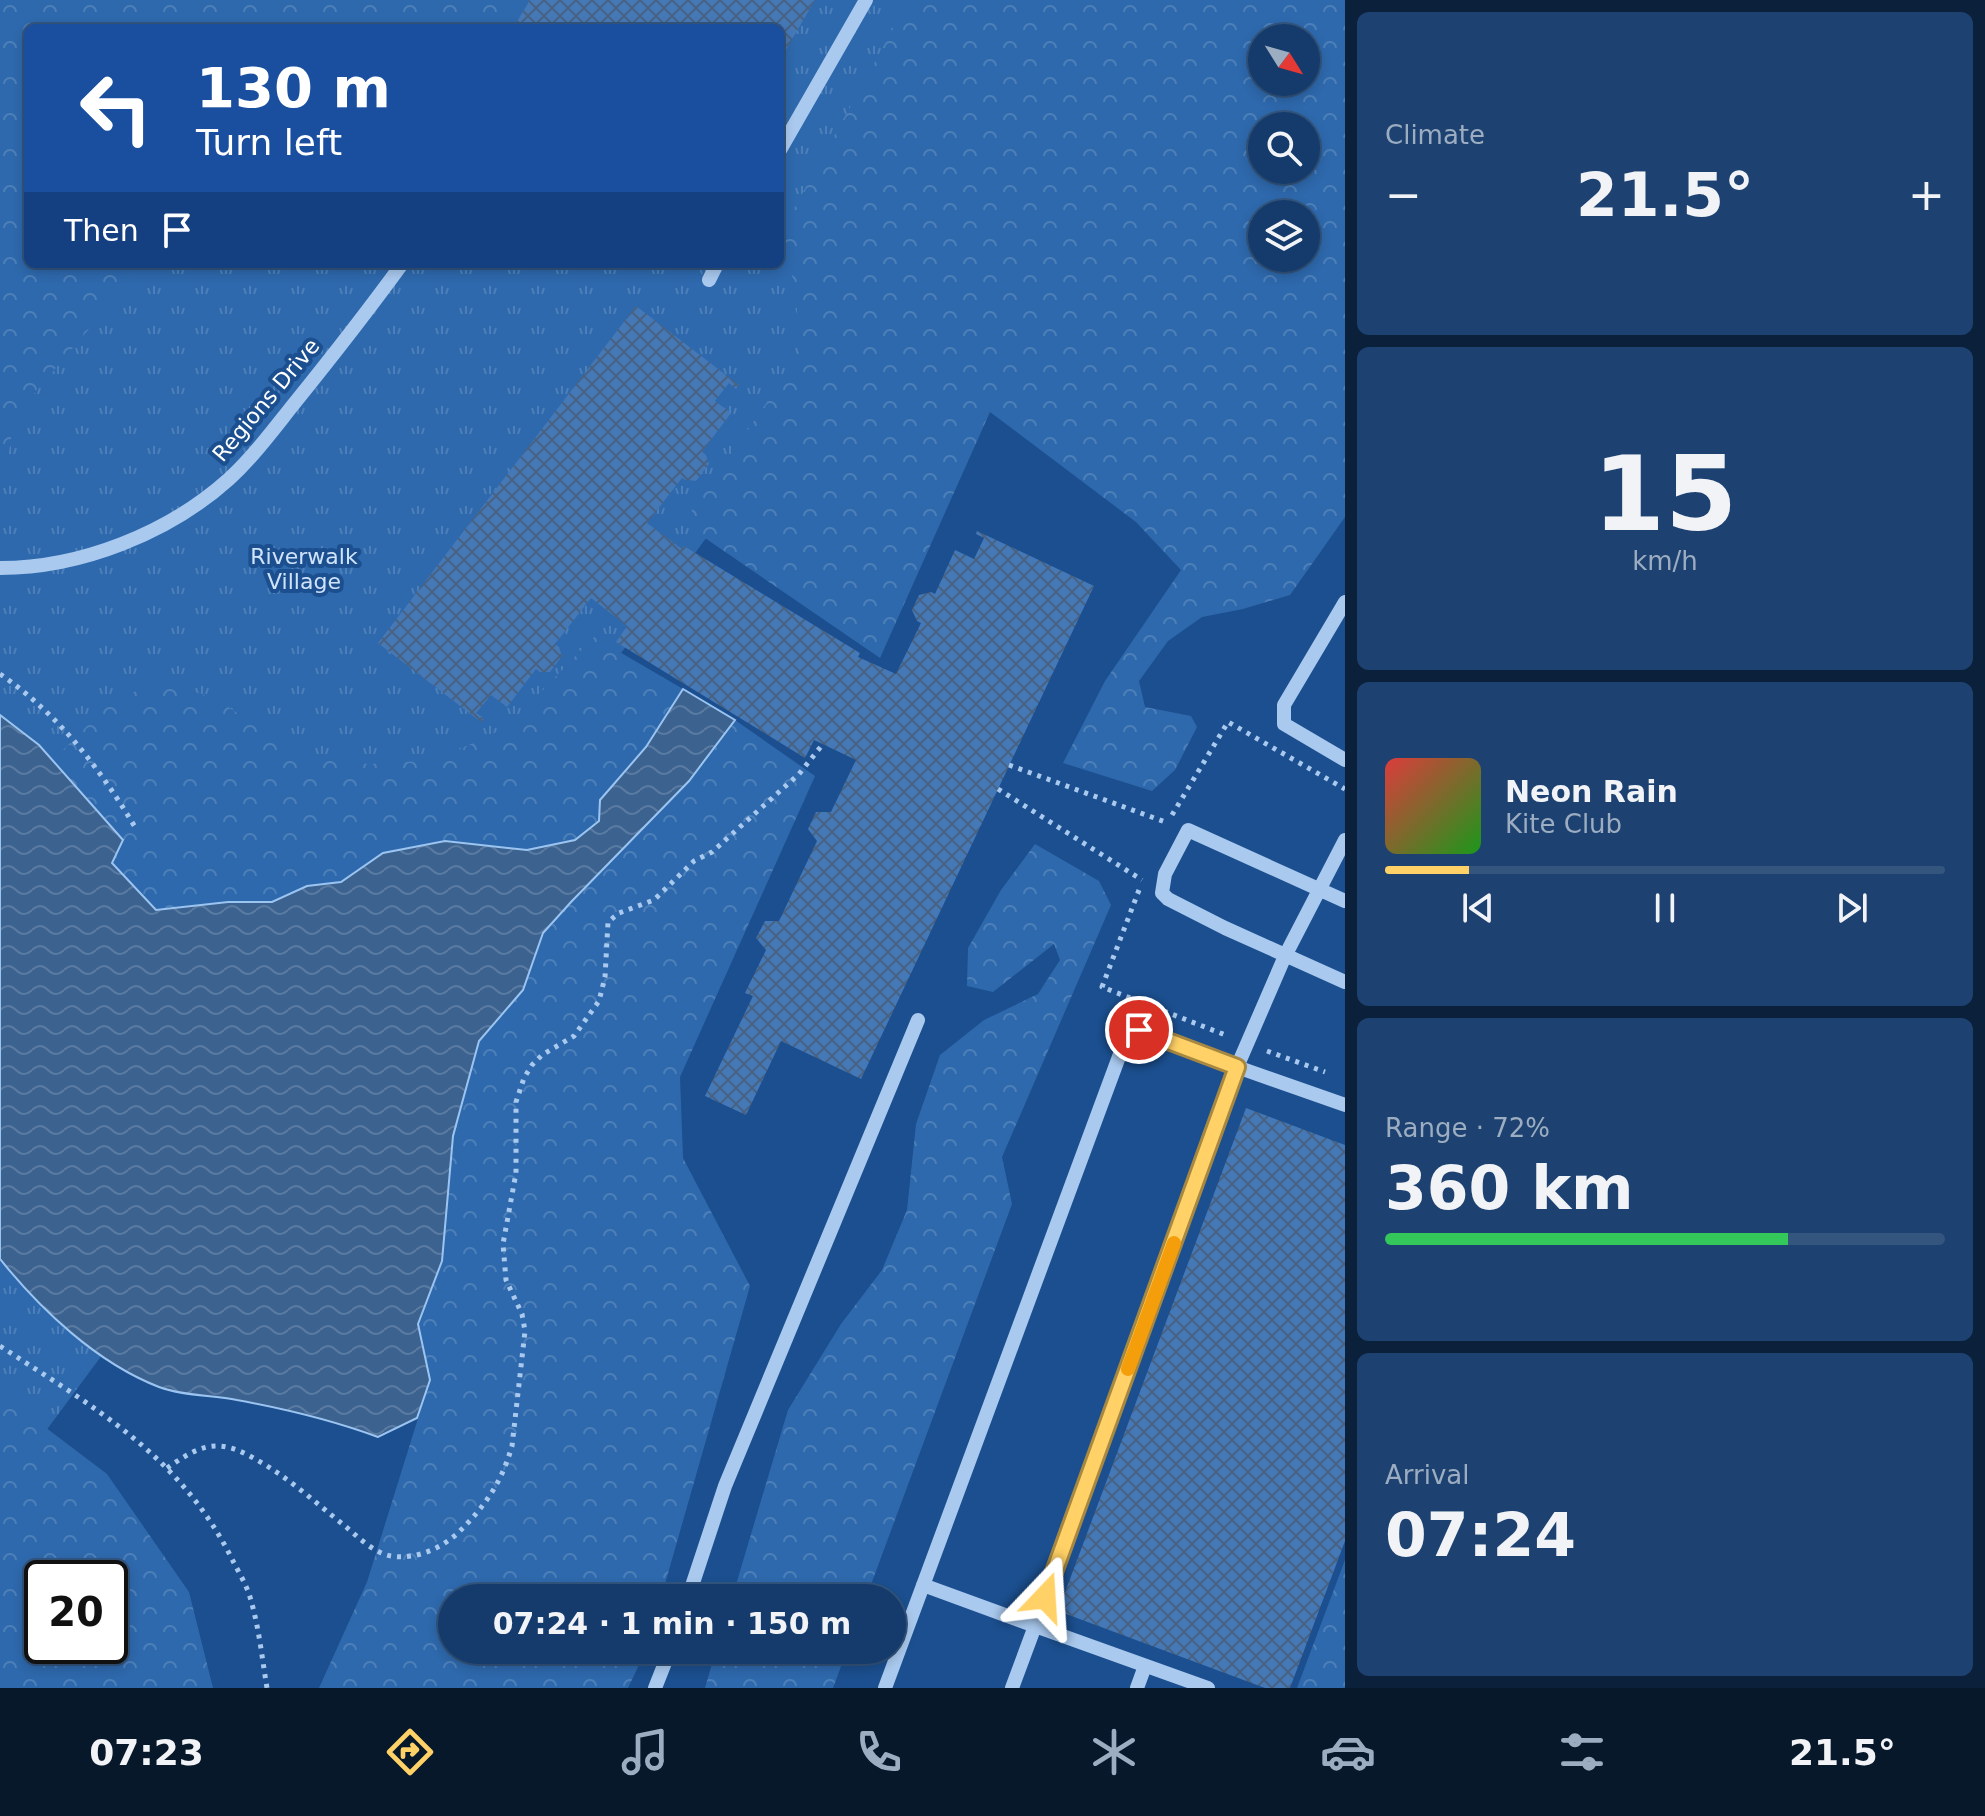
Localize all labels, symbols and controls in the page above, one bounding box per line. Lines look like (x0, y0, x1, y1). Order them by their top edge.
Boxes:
north arrow (1248, 24, 1320, 96)
map controls (1248, 24, 1320, 272)
text: 130 m (196, 55, 391, 120)
icon: left (64, 56, 168, 160)
button: search (1248, 112, 1320, 184)
text: Climate (1385, 120, 1485, 150)
text: Turn left (196, 122, 342, 163)
text: 21.5° (1576, 160, 1754, 230)
text: − (1385, 169, 1422, 220)
text: + (1908, 169, 1945, 220)
button: layers (1248, 200, 1320, 272)
icon: arrive (155, 208, 199, 252)
text: Then (64, 213, 139, 248)
street label: Regions Drive (207, 334, 325, 466)
text: 15 (1593, 433, 1737, 555)
park label: Riverwalk Village (250, 544, 358, 594)
text: km/h (1632, 546, 1698, 576)
text: Neon Rain (1505, 774, 1678, 809)
text: Kite Club (1505, 809, 1622, 839)
icon: previous (1456, 886, 1500, 930)
icon: pause (1643, 886, 1687, 930)
icon: next (1830, 886, 1874, 930)
pin (1105, 996, 1173, 1064)
icon: arrive (1117, 1008, 1161, 1052)
text: Range · 72% (1385, 1113, 1550, 1143)
text: 360 km (1385, 1153, 1634, 1223)
text: Arrival (1385, 1460, 1469, 1490)
text: 07:24 (1385, 1500, 1576, 1570)
position arrow (1003, 1555, 1087, 1639)
speed limit sign: 20 (24, 1560, 128, 1664)
text: 07:24 · 1 min · 150 m (493, 1606, 851, 1641)
icon: directions (382, 1724, 438, 1780)
icon: music (617, 1724, 673, 1780)
icon: phone (851, 1724, 907, 1780)
icon: climate (1086, 1724, 1142, 1780)
icon: car (1320, 1724, 1376, 1780)
icon: filters (1554, 1724, 1610, 1780)
text: 07:23 (89, 1732, 204, 1773)
text: 21.5° (1789, 1732, 1896, 1773)

